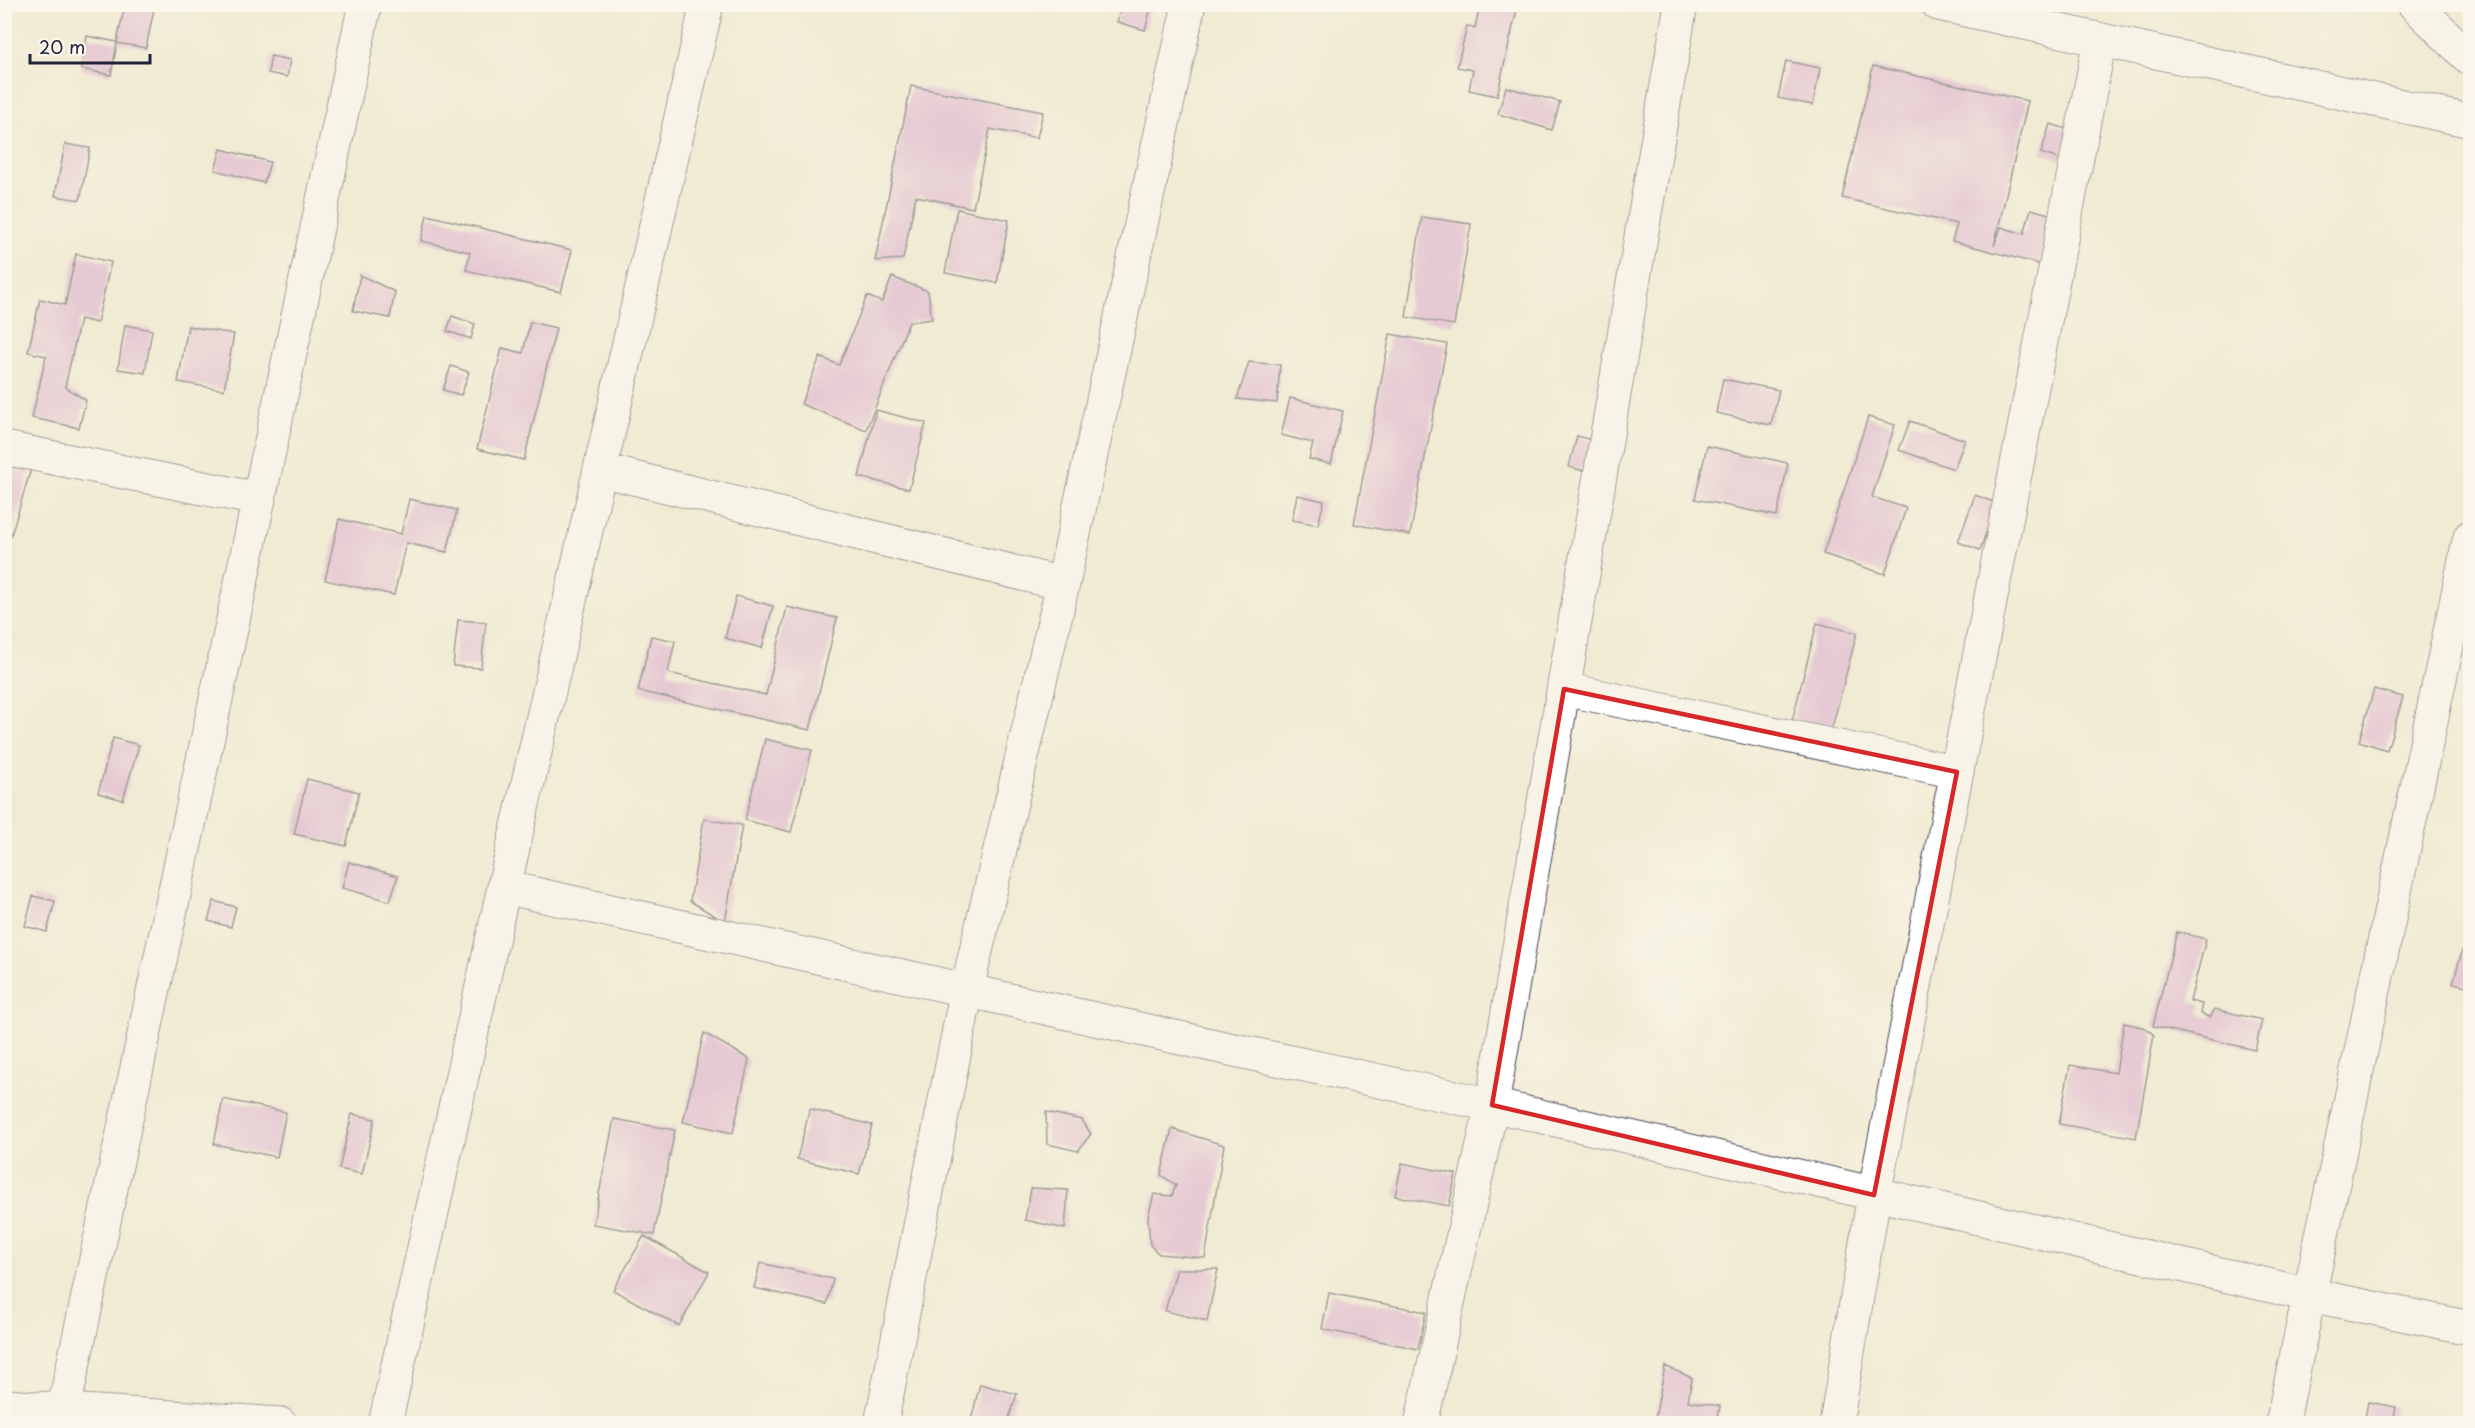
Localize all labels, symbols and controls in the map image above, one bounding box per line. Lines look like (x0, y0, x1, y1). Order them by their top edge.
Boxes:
scale bar (30, 27, 150, 65)
text: 20 m (39, 33, 85, 60)

